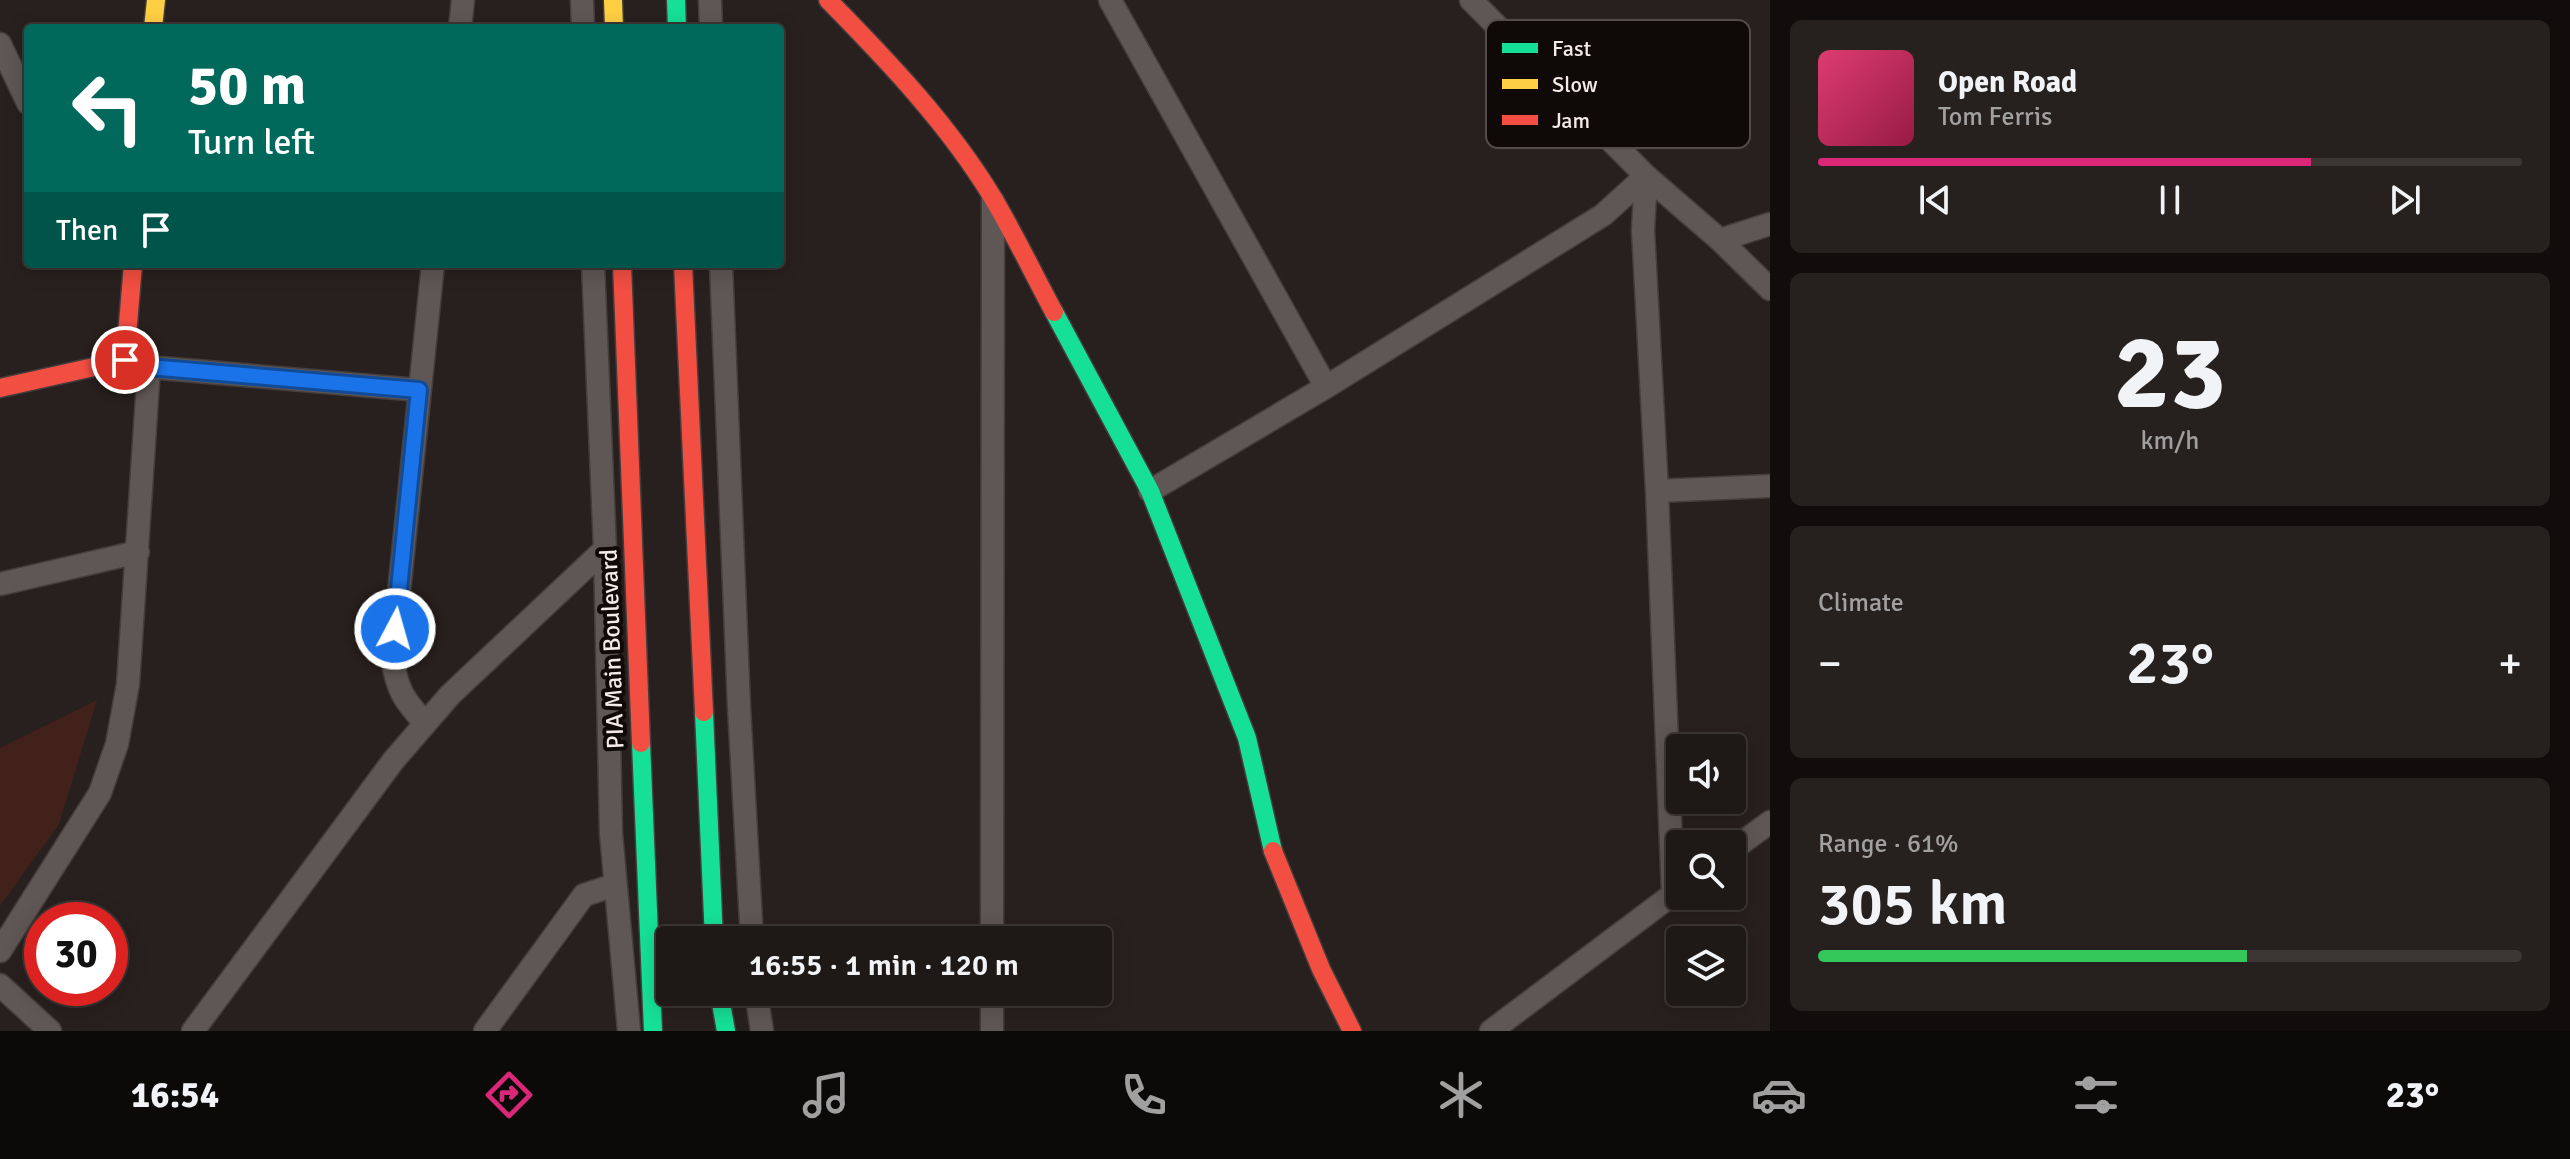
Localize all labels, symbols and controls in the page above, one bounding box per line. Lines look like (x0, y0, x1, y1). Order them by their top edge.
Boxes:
legend (1486, 20, 1750, 148)
text: Fast (1552, 35, 1592, 62)
text: 50 m (188, 51, 306, 120)
icon: left (56, 56, 160, 160)
text: Open Road (1938, 64, 2077, 101)
text: Slow (1552, 71, 1598, 98)
text: Tom Ferris (1938, 101, 2052, 133)
text: Jam (1552, 107, 1590, 134)
text: Turn left (188, 120, 315, 165)
icon: previous (1913, 178, 1957, 222)
icon: pause (2148, 178, 2192, 222)
icon: next (2383, 178, 2427, 222)
icon: arrive (134, 208, 178, 252)
text: Then (56, 212, 118, 249)
text: 23 (2114, 309, 2226, 437)
pin (91, 326, 159, 394)
icon: arrive (103, 338, 147, 382)
text: km/h (2141, 425, 2199, 457)
street label: PIA Main Boulevard (594, 548, 630, 750)
position arrow (353, 587, 437, 671)
text: Climate (1818, 587, 1904, 619)
text: 23° (2126, 627, 2214, 701)
text: − (1818, 637, 1842, 691)
text: + (2498, 637, 2522, 691)
map controls (1666, 734, 1746, 1006)
button: sound (1666, 734, 1746, 814)
text: Range · 61% (1818, 828, 1959, 860)
button: search (1666, 830, 1746, 910)
text: 305 km (1818, 868, 2007, 942)
speed limit sign: 30 (24, 902, 128, 1006)
button: layers (1666, 926, 1746, 1006)
text: 16:55 · 1 min · 120 m (749, 947, 1019, 984)
icon: directions (481, 1067, 537, 1123)
icon: music (798, 1067, 854, 1123)
icon: phone (1116, 1067, 1172, 1123)
icon: climate (1433, 1067, 1489, 1123)
icon: car (1751, 1067, 1807, 1123)
icon: filters (2068, 1067, 2124, 1123)
text: 16:54 (131, 1073, 219, 1118)
text: 23° (2386, 1073, 2439, 1118)

